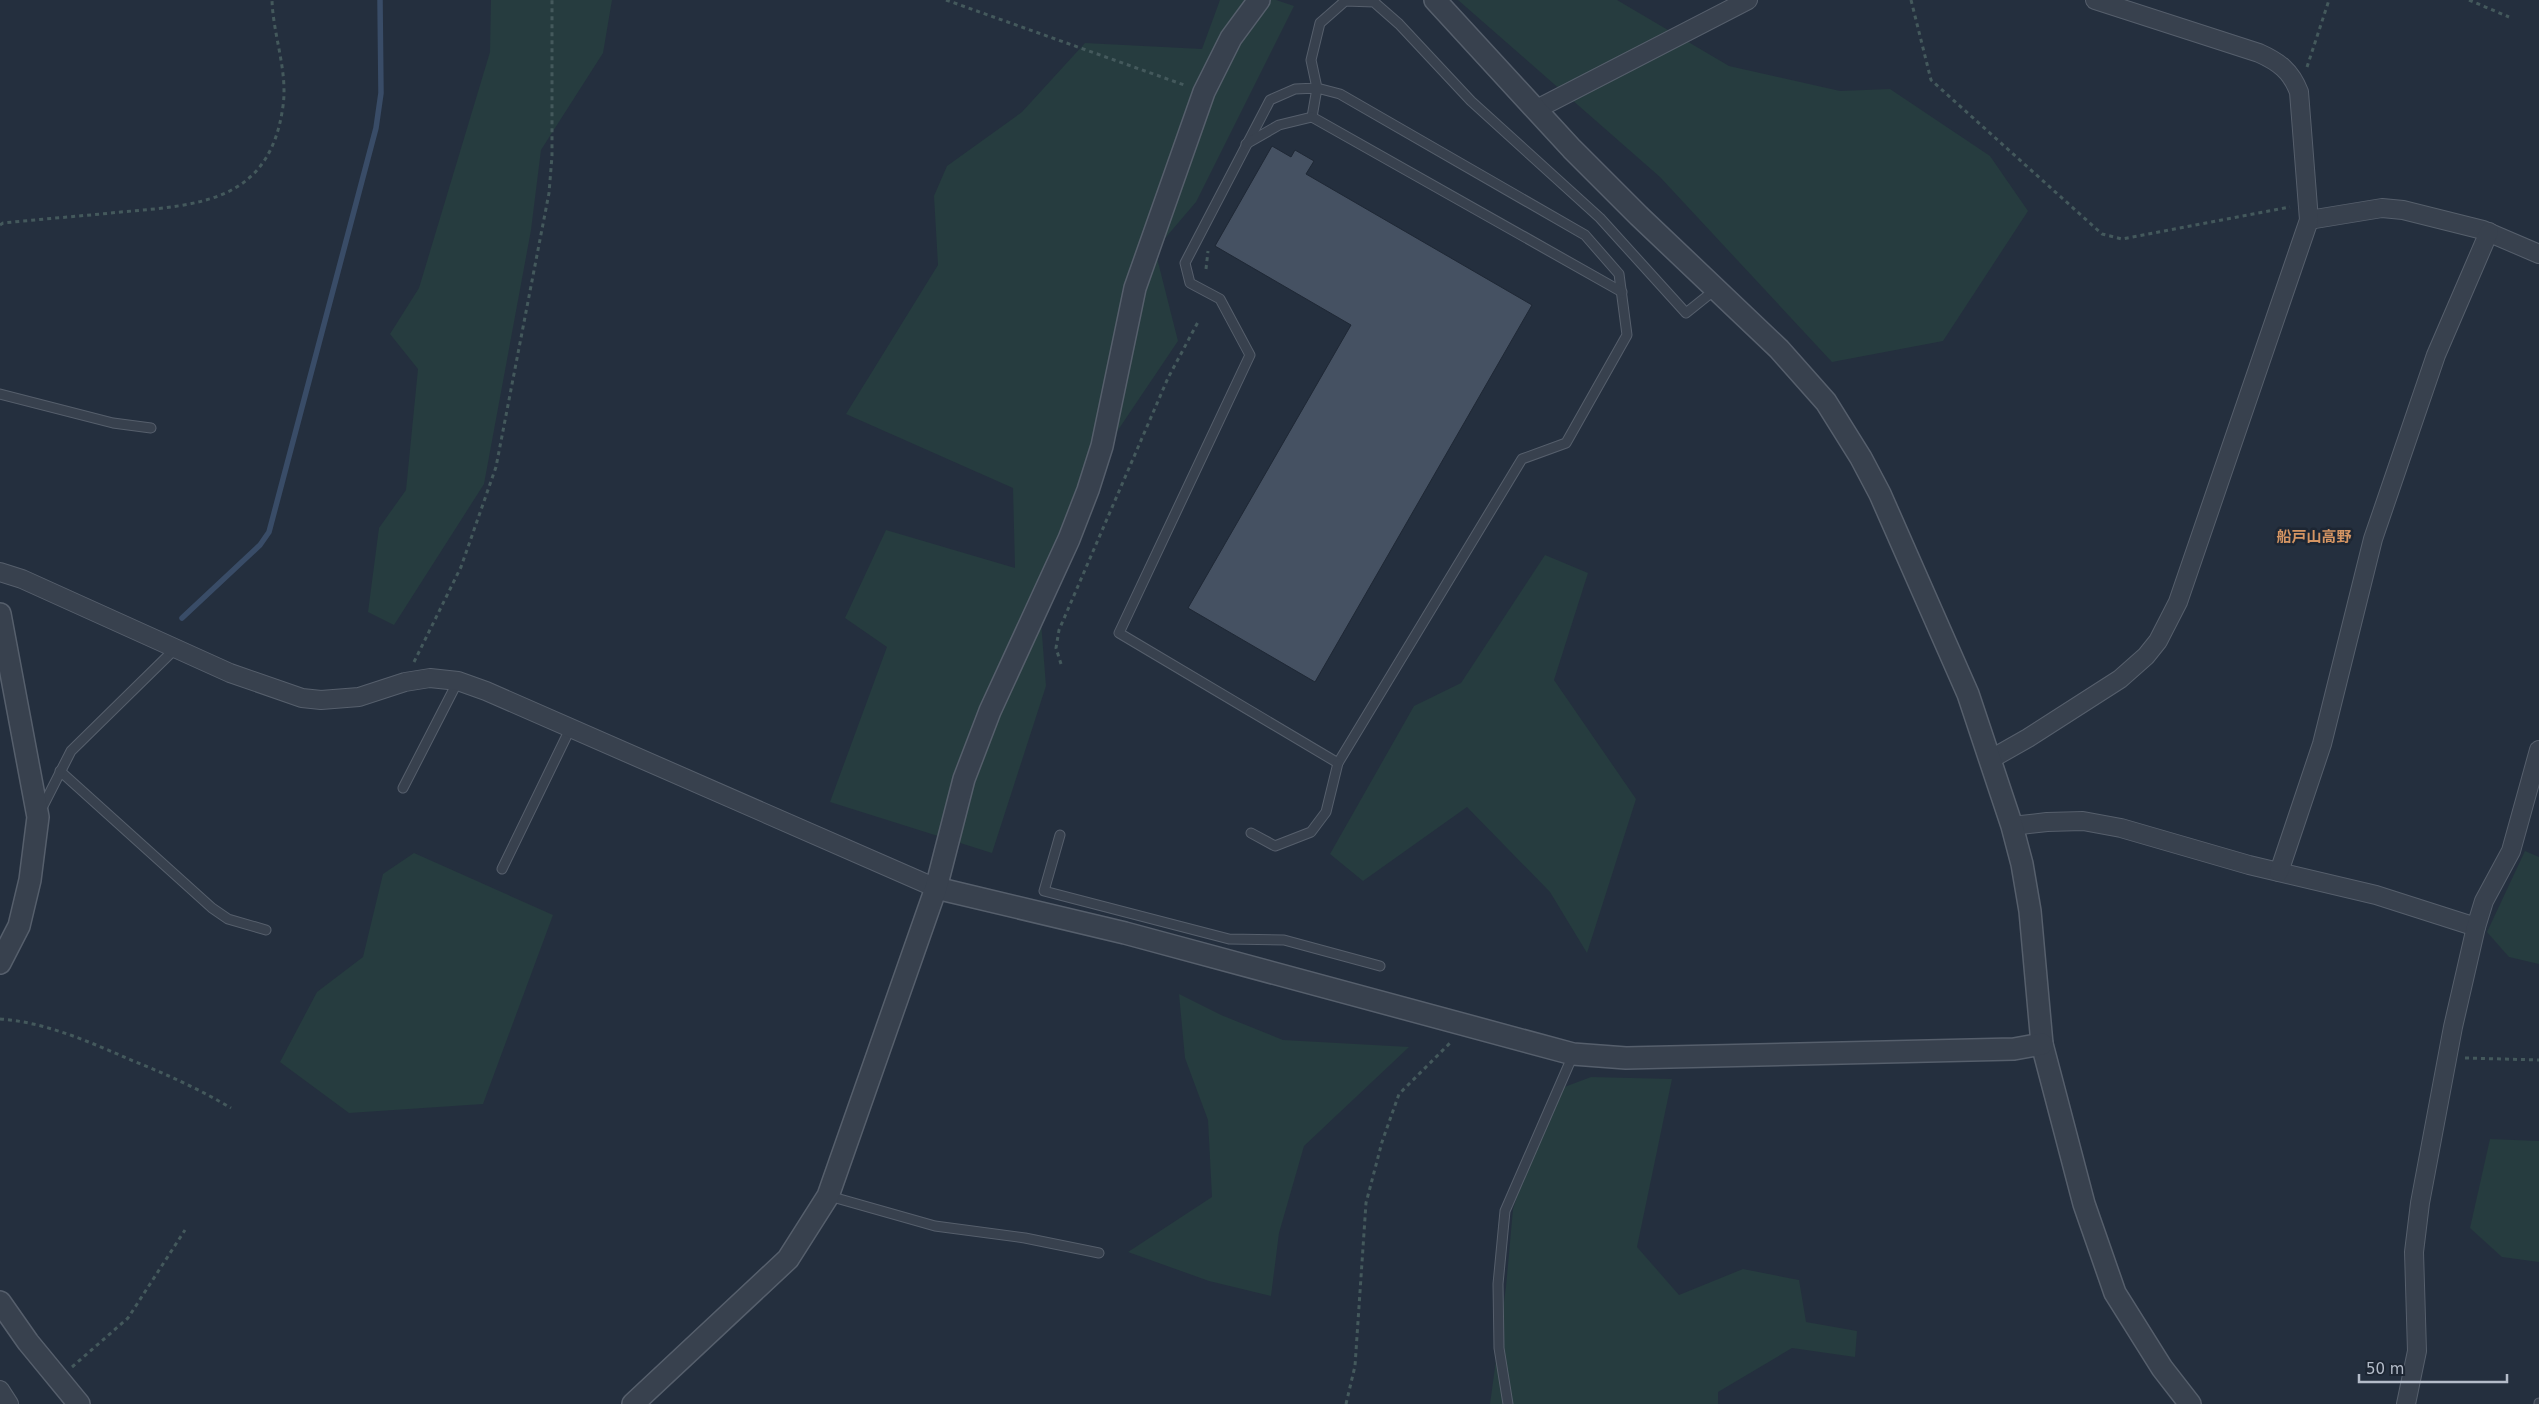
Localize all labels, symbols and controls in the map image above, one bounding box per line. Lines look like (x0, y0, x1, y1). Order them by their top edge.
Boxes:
district label: 船戸山高野 (2276, 528, 2352, 546)
scale bar (2359, 1352, 2506, 1384)
text: 50 m (2366, 1360, 2404, 1378)

